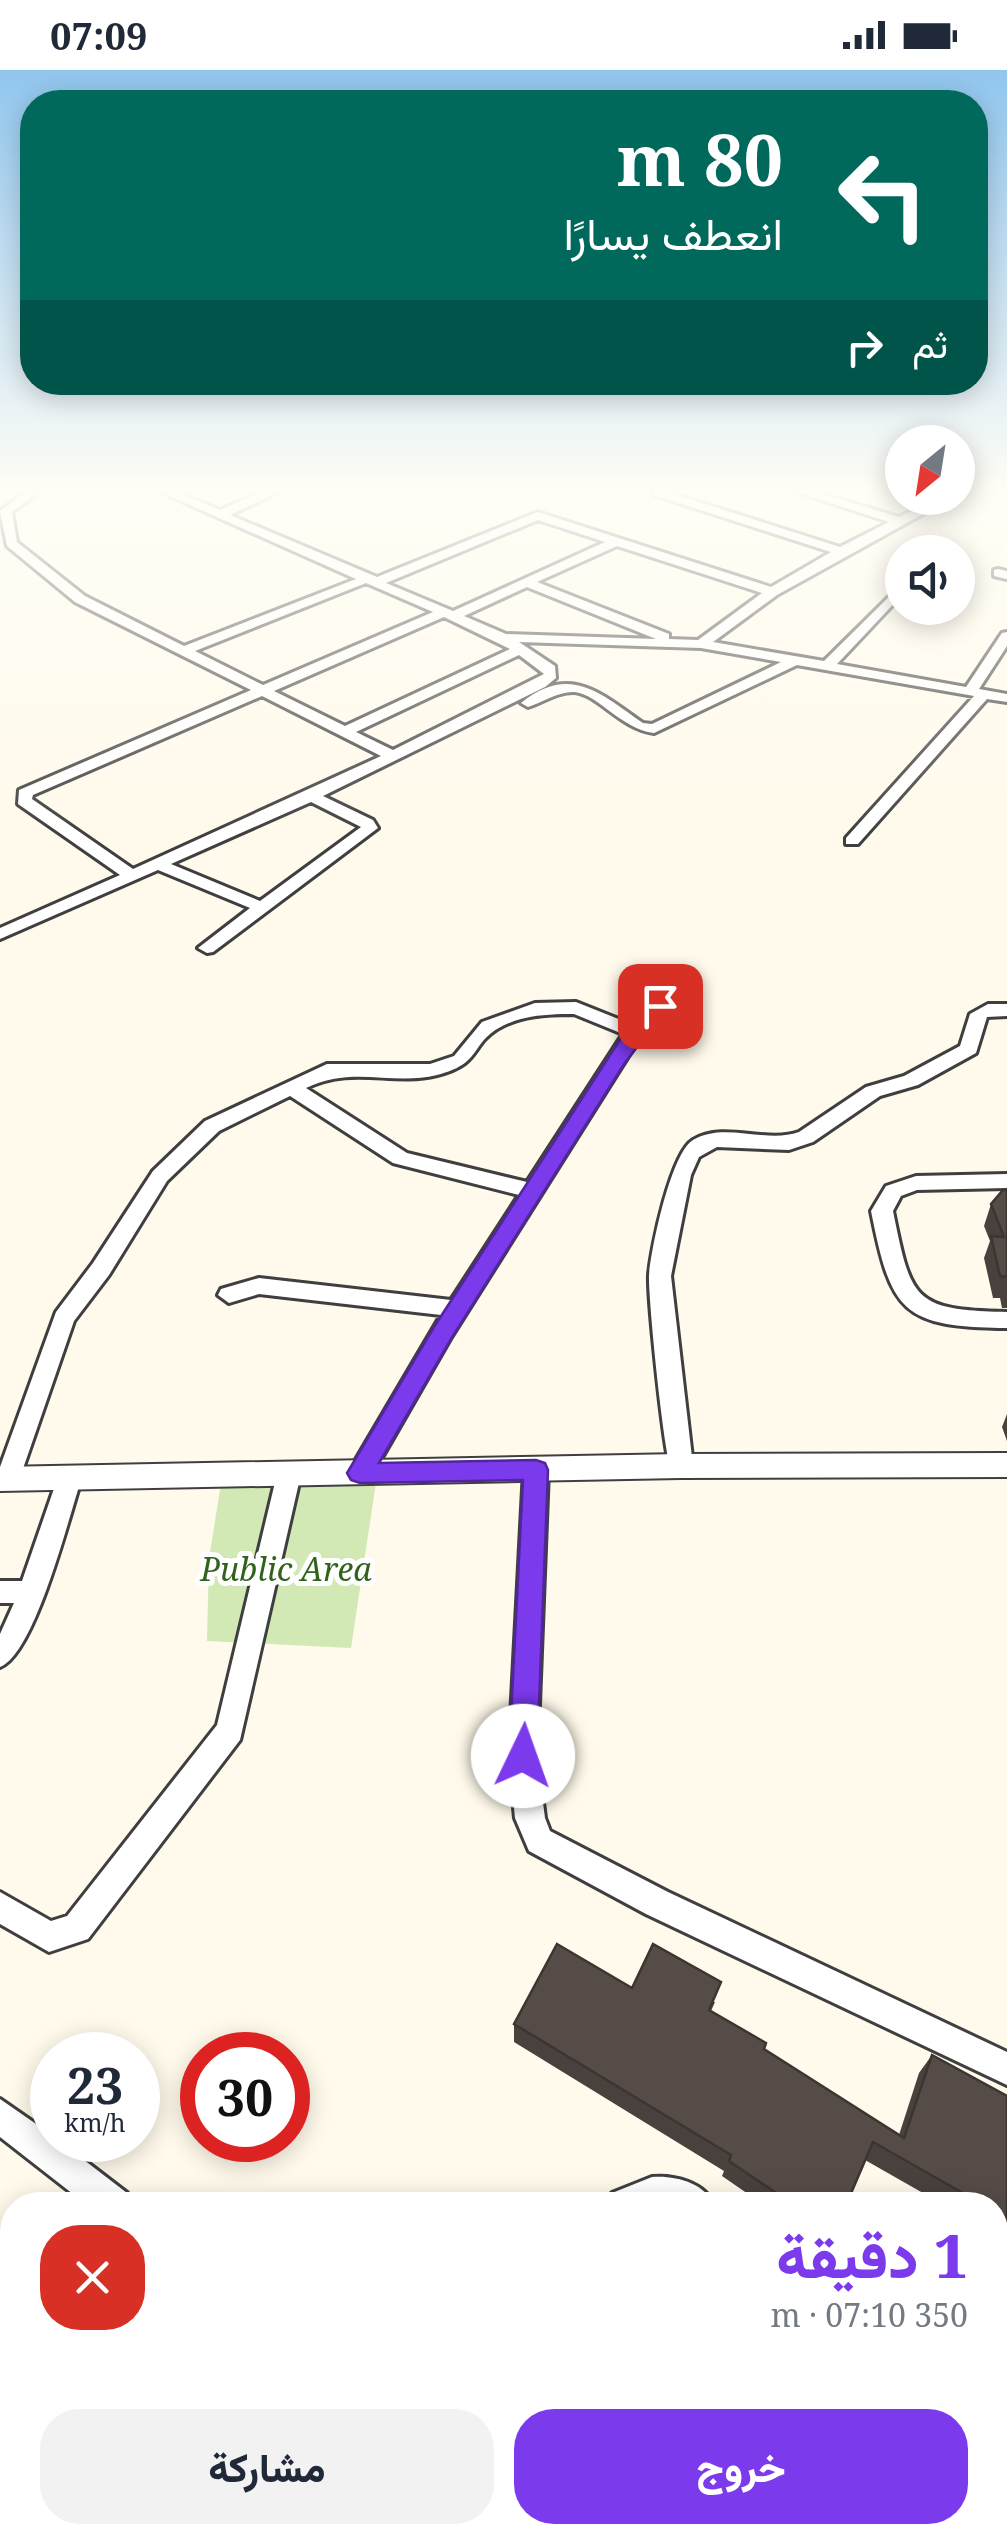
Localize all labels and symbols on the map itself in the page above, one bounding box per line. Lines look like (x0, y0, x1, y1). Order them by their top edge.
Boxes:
north arrow (885, 425, 975, 515)
pin (618, 964, 703, 1049)
park label: Public Area (199, 1547, 372, 1590)
position arrow (471, 1704, 575, 1808)
speed limit sign: 30 (180, 2032, 310, 2162)

